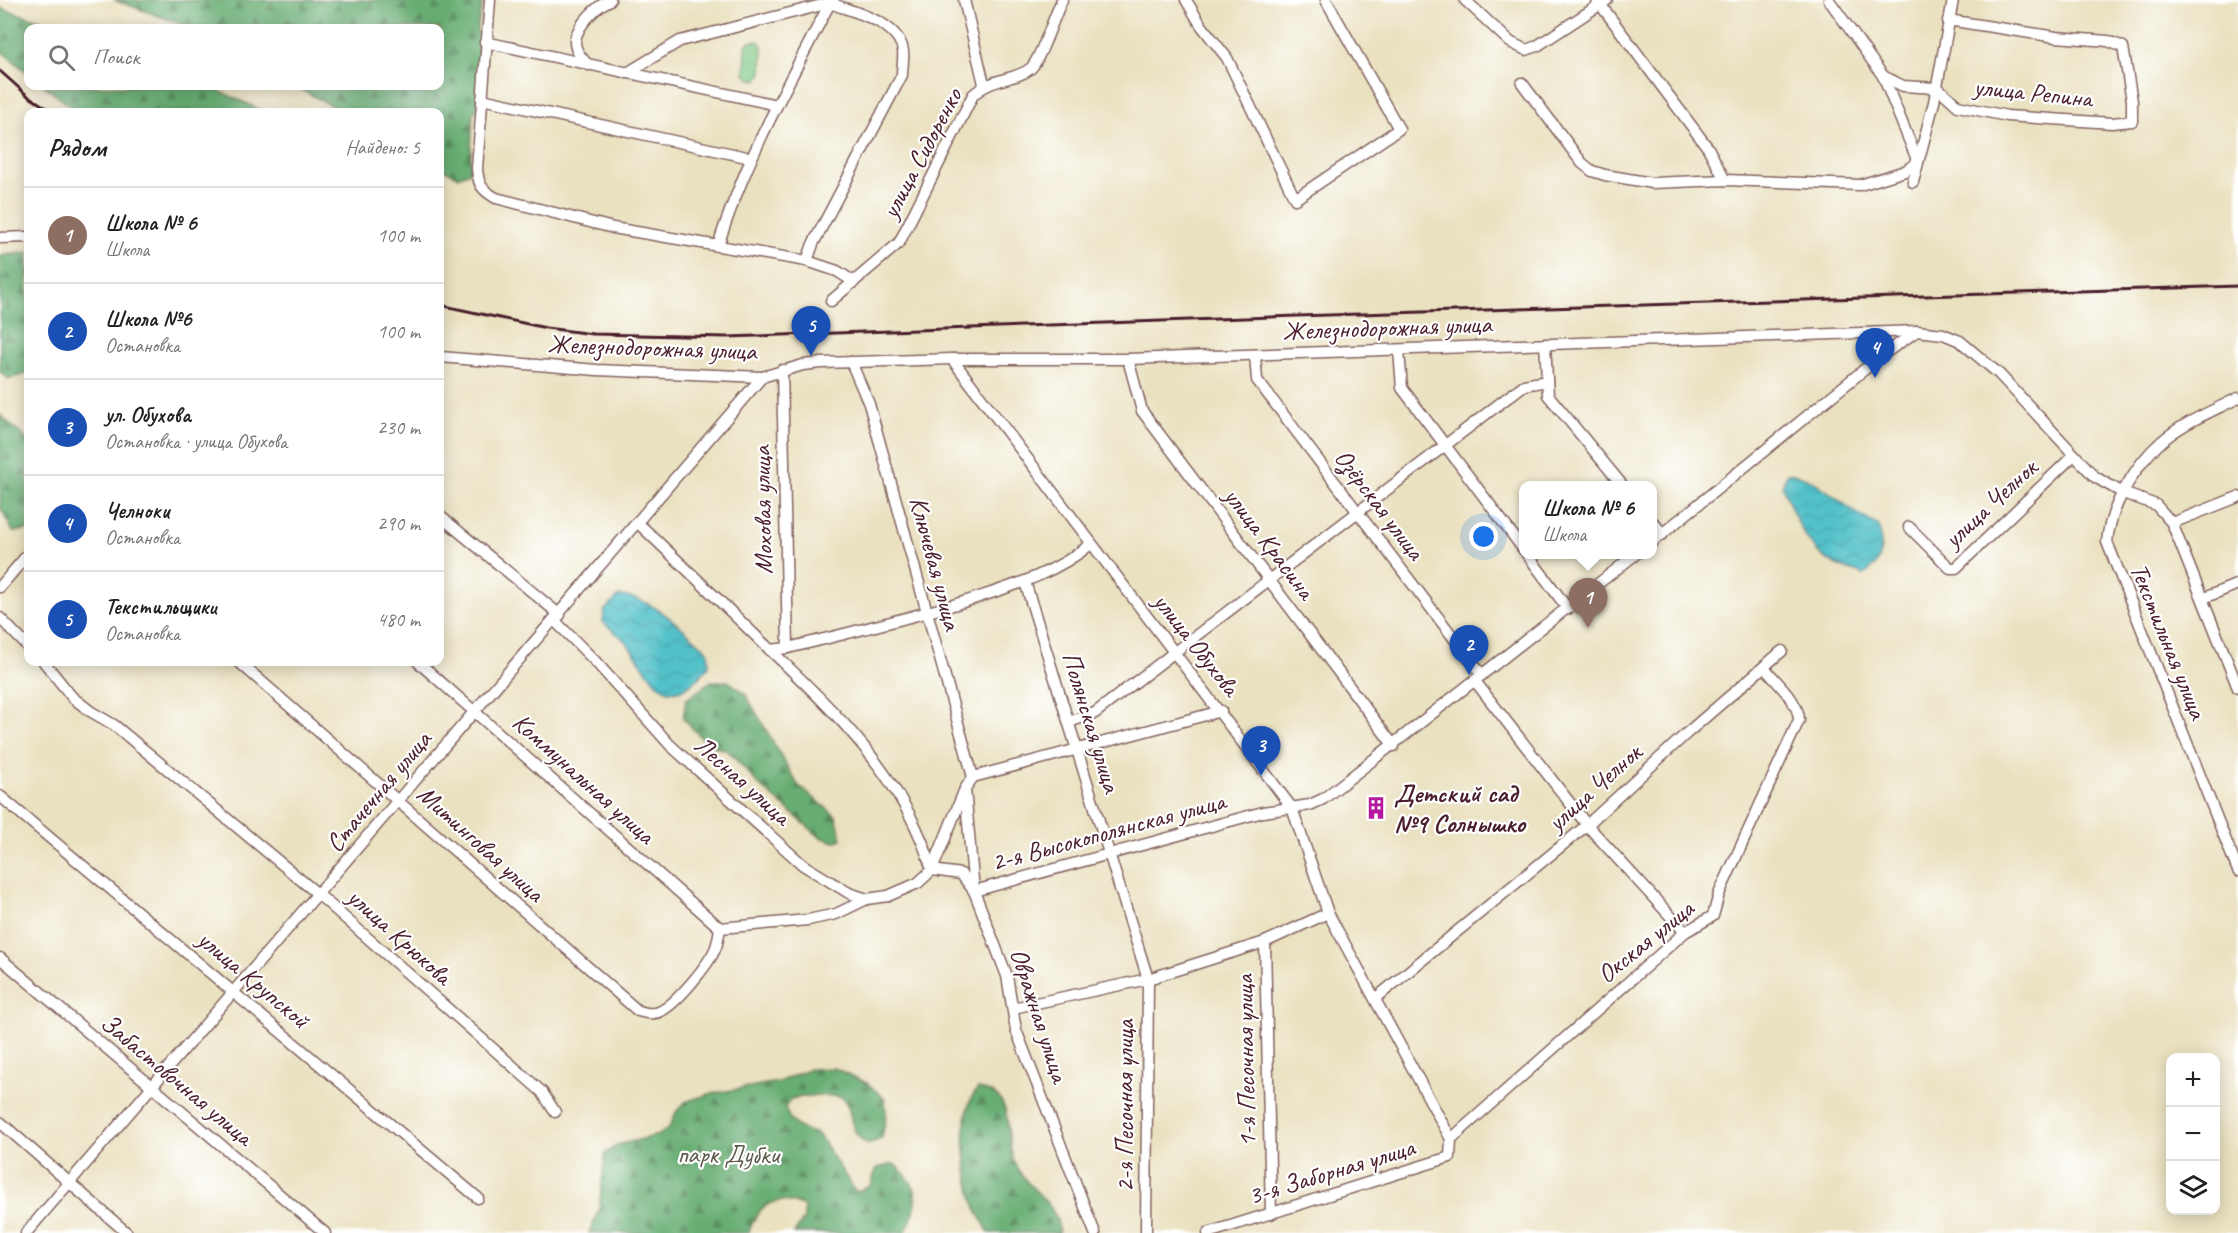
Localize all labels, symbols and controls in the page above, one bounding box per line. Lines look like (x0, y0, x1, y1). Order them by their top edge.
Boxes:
search box (24, 24, 444, 90)
icon: search (45, 41, 78, 74)
text: Поиск (93, 43, 139, 71)
street label: улица Репина (1970, 70, 2096, 115)
street label: улица Сидоренко (872, 81, 970, 226)
text: Рядом (48, 131, 106, 164)
text: Найдено: 5 (345, 135, 420, 160)
text: Школа № 6 (105, 209, 197, 237)
text: 1 (63, 223, 72, 248)
text: 100 m (377, 223, 420, 248)
text: Школа (105, 237, 149, 262)
text: Школа №6 (105, 305, 191, 333)
pin: 5 (792, 306, 830, 356)
street label: Железнодорожная улица (1282, 307, 1494, 348)
text: 2 (63, 319, 72, 344)
text: 100 m (377, 319, 420, 344)
street label: Железнодорожная улица (547, 327, 759, 368)
pin: 4 (1856, 328, 1894, 378)
text: Остановка (105, 333, 180, 358)
text: ул. Обухова (105, 401, 191, 429)
text: 3 (63, 415, 72, 440)
text: 230 m (377, 415, 420, 440)
text: Остановка · улица Обухова (105, 429, 287, 454)
street label: Озёрская улица (1326, 442, 1433, 568)
street label: Моховая улица (745, 444, 780, 575)
street label: улица Челнок (1935, 450, 2046, 556)
street label: улица Красина (1216, 479, 1324, 608)
popup (1519, 481, 1657, 559)
street label: Ключевая улица (902, 493, 970, 635)
text: Школа № 6 (1542, 494, 1634, 522)
text: Челноки (105, 497, 169, 525)
text: 4 (63, 511, 72, 536)
text: 290 m (377, 511, 420, 536)
your location (1469, 522, 1498, 551)
text: Школа (1542, 522, 1586, 547)
text: Остановка (105, 525, 180, 550)
street label: Текстильная улица (2122, 558, 2215, 725)
pin: 1 (1568, 578, 1608, 628)
street label: улица Обухова (1145, 584, 1249, 704)
text: Текстильщики (105, 593, 216, 621)
text: 5 (63, 607, 72, 632)
text: 480 m (377, 607, 420, 632)
text: Остановка (105, 621, 180, 646)
pin: 2 (1450, 626, 1488, 675)
street label: Полянская улица (1054, 648, 1129, 798)
street label: Коммунальная улица (506, 706, 663, 852)
street label: Стачечная улица (318, 723, 440, 859)
pin: 3 (1242, 726, 1280, 776)
street label: Лесная улица (687, 728, 800, 834)
street label: улица Челнок (1539, 735, 1650, 840)
place label: Детский сад №9 Солнышко (1394, 777, 1526, 840)
street label: Митинговая улица (410, 778, 552, 910)
street label: 2-я Высокополянская улица (988, 784, 1231, 879)
building icon: Детский сад №9 Солнышко (1363, 795, 1389, 821)
street label: улица Крюкова (339, 879, 461, 994)
street label: Окская улица (1590, 891, 1702, 990)
street label: улица Крупской (189, 922, 318, 1037)
street label: Овражная улица (1002, 944, 1077, 1089)
street label: 1-я Песочная улица (1227, 973, 1264, 1148)
street label: Забастовочная улица (94, 1006, 261, 1154)
street label: 2-я Песочная улица (1108, 1018, 1141, 1192)
map controls (2166, 1053, 2220, 1215)
button: + (2166, 1053, 2220, 1107)
button: − (2166, 1107, 2220, 1161)
street label: 3-я Заборная улица (1244, 1130, 1420, 1212)
park label: парк Дубки (677, 1138, 782, 1171)
button: layers (2166, 1161, 2220, 1215)

